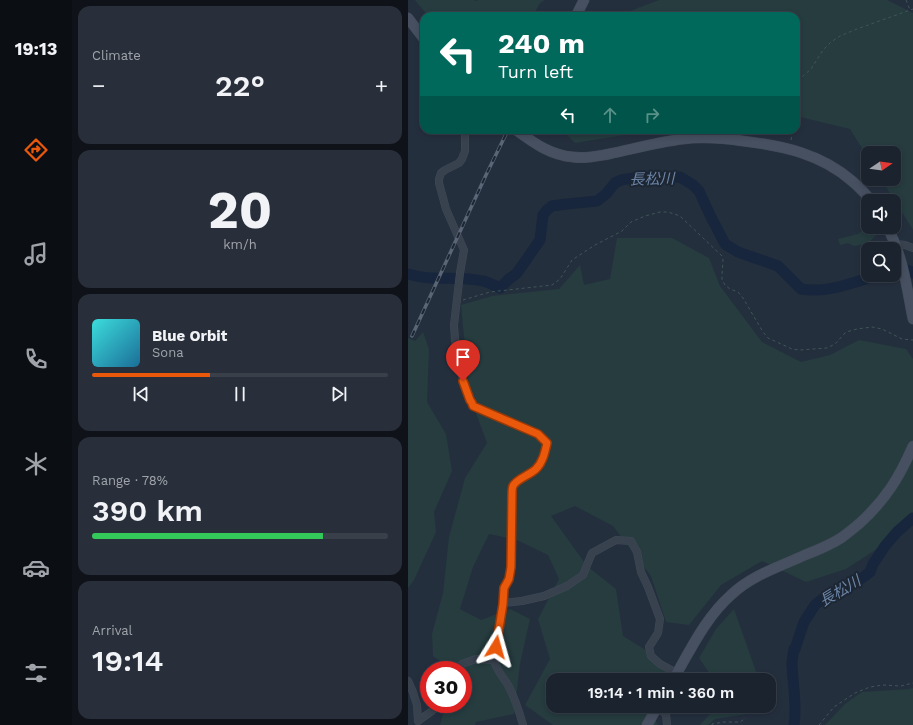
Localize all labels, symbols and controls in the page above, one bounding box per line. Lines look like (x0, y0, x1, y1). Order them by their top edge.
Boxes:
text: 240 m (498, 27, 585, 60)
icon: left (432, 28, 484, 80)
text: 19:13 (15, 38, 57, 59)
text: Climate (92, 48, 141, 63)
text: Turn left (498, 61, 573, 82)
text: 22° (215, 68, 265, 103)
text: − (92, 73, 105, 98)
text: + (375, 73, 388, 98)
icon: left (557, 104, 579, 126)
icon: ahead (599, 104, 621, 126)
icon: right (641, 104, 663, 126)
icon: directions (22, 136, 50, 164)
north arrow (861, 146, 901, 186)
map controls (861, 146, 901, 282)
water label: 長松川 (629, 170, 677, 188)
text: 20 (208, 180, 272, 241)
button: sound (861, 194, 901, 234)
text: km/h (223, 237, 257, 252)
icon: music (22, 240, 50, 268)
button: search (861, 242, 901, 282)
text: Blue Orbit (152, 327, 227, 345)
pin (446, 340, 480, 381)
icon: phone (22, 345, 50, 373)
text: Sona (152, 345, 184, 360)
icon: arrive (452, 346, 474, 368)
icon: previous (130, 383, 152, 405)
icon: pause (229, 383, 251, 405)
icon: next (328, 383, 350, 405)
icon: climate (22, 450, 50, 478)
text: Range · 78% (92, 473, 168, 488)
text: 390 km (92, 493, 203, 528)
icon: car (22, 554, 50, 582)
water label: 長松川 (816, 571, 866, 610)
text: Arrival (92, 623, 133, 638)
position arrow (475, 626, 517, 668)
text: 19:14 (92, 643, 163, 678)
icon: filters (22, 659, 50, 687)
speed limit sign: 30 (420, 661, 472, 713)
text: 19:14 · 1 min · 360 m (588, 684, 734, 702)

